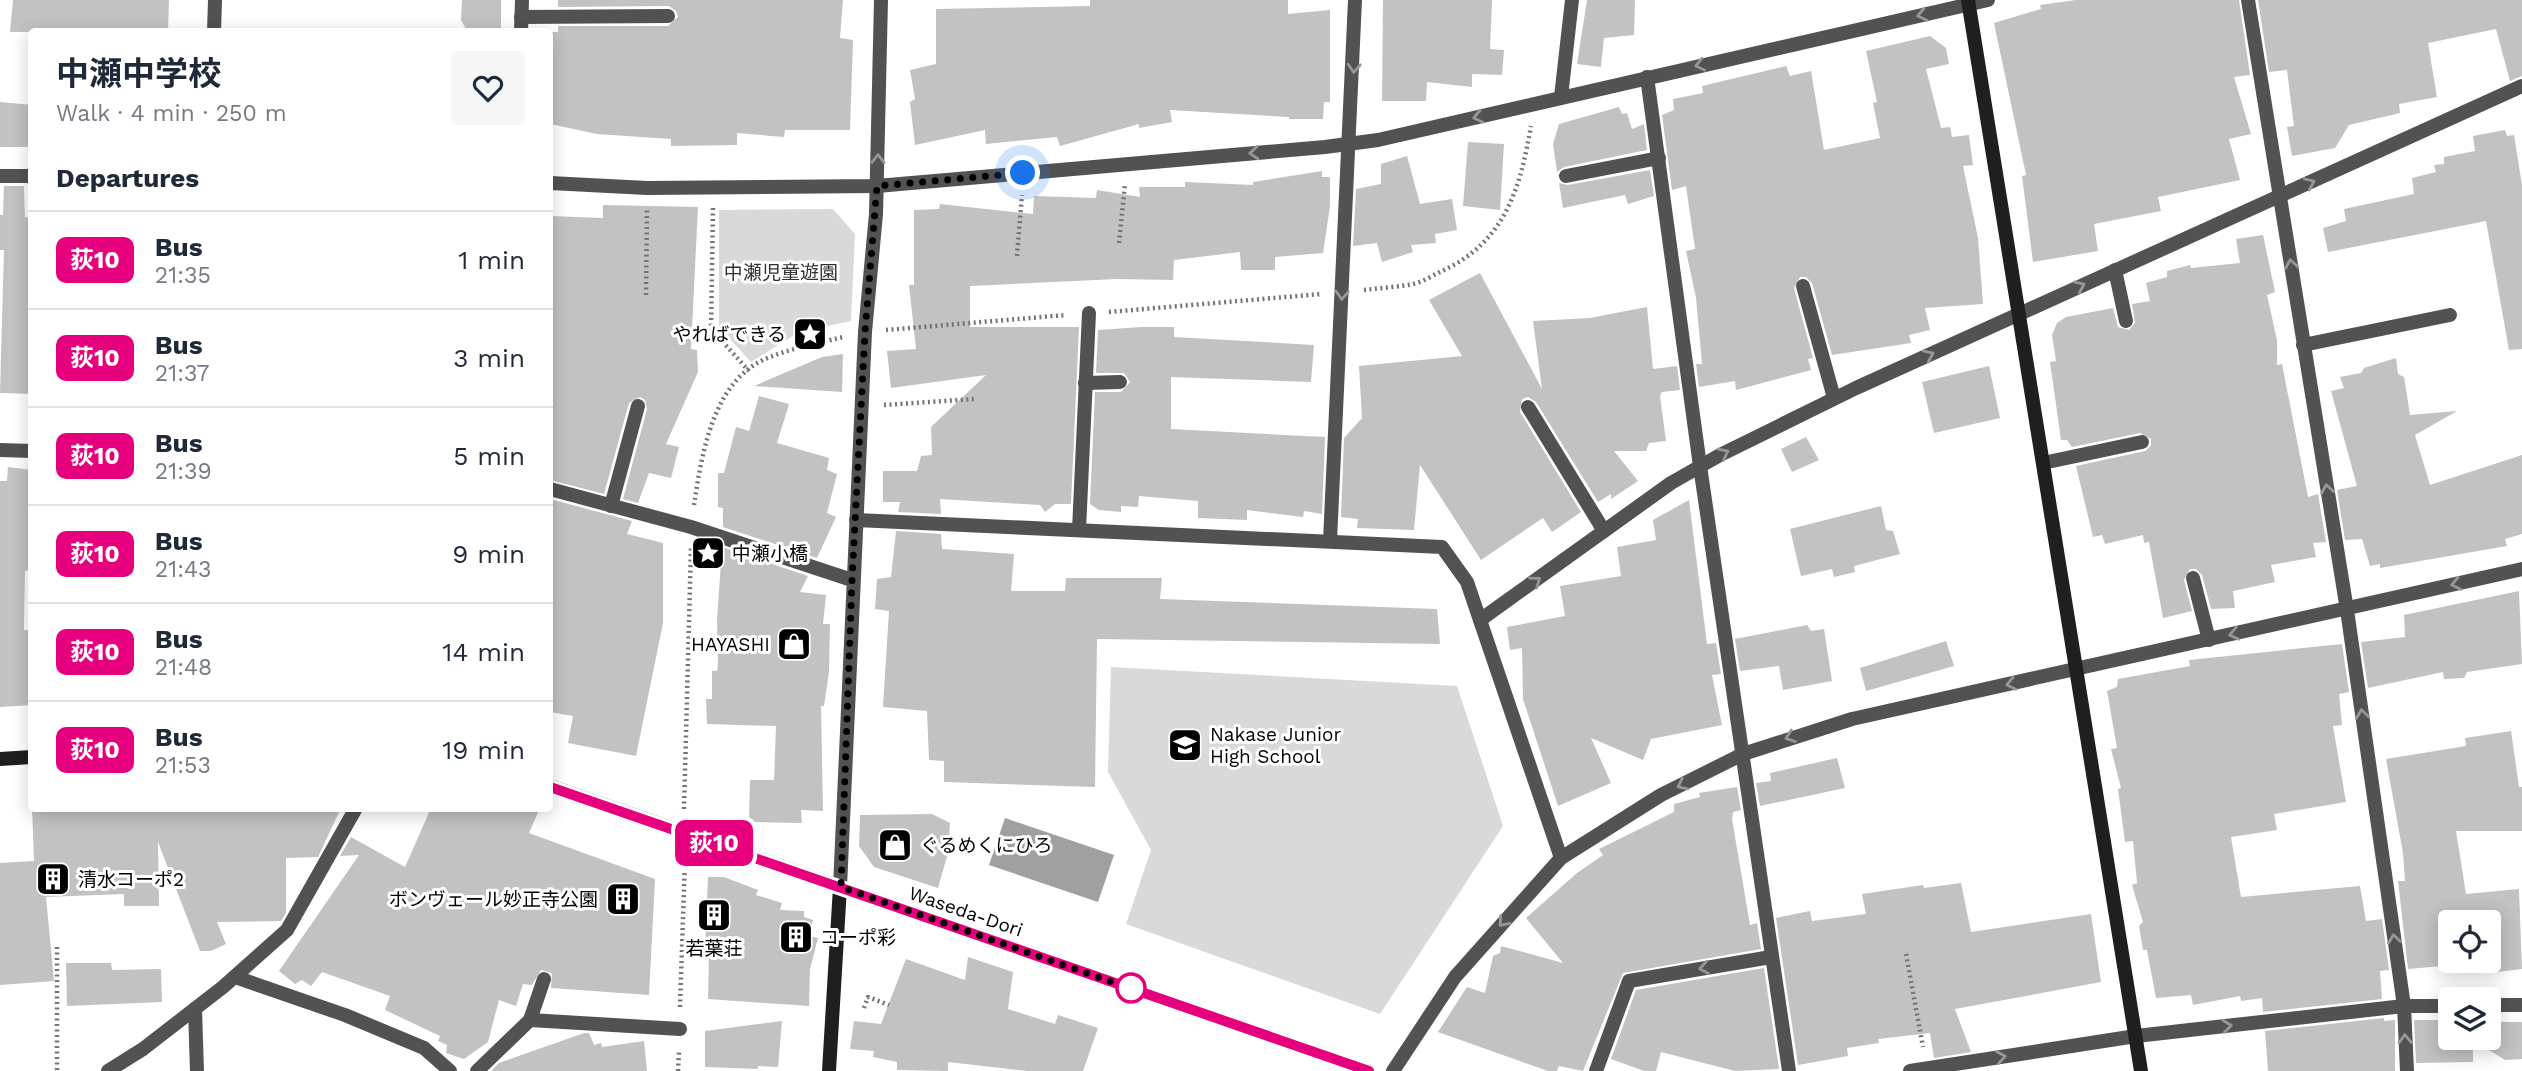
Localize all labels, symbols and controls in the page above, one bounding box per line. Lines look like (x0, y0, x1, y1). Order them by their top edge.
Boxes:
one-way arrow (1916, 7, 1928, 22)
button: heart (451, 51, 525, 125)
text: 中瀬中学校 (56, 54, 221, 93)
one-way arrow (1694, 57, 1706, 71)
one-way arrow (1346, 63, 1361, 74)
text: Walk · 4 min · 250 m (56, 100, 287, 127)
one-way arrow (1472, 108, 1484, 123)
one-way arrow (1248, 145, 1259, 160)
one-way arrow (870, 153, 885, 164)
your location (1005, 155, 1040, 190)
text: Departures (56, 163, 199, 193)
one-way arrow (2303, 177, 2315, 191)
text: Bus (155, 232, 203, 262)
text: 1 min (458, 245, 525, 275)
text: 荻10 (70, 246, 120, 274)
one-way arrow (2284, 258, 2299, 270)
park label: 中瀬児童遊園 (724, 261, 838, 284)
text: 21:35 (155, 262, 211, 289)
one-way arrow (2073, 280, 2085, 294)
one-way arrow (1335, 290, 1350, 301)
place icon: やればできる (791, 315, 829, 353)
place label: やればできる (672, 323, 786, 346)
text: Bus (155, 330, 203, 360)
text: 3 min (453, 343, 525, 373)
text: 荻10 (70, 344, 120, 372)
one-way arrow (1922, 349, 1934, 363)
text: 21:37 (155, 360, 209, 387)
text: Bus (155, 428, 203, 458)
text: 5 min (453, 441, 525, 471)
text: 荻10 (70, 442, 120, 470)
one-way arrow (1717, 448, 1729, 461)
text: 21:39 (155, 458, 212, 485)
one-way arrow (2320, 483, 2335, 495)
text: Bus (155, 526, 203, 556)
place icon: 中瀬小橋 (689, 534, 727, 572)
text: 9 min (452, 539, 525, 569)
text: 荻10 (70, 540, 120, 568)
place label: 中瀬小橋 (732, 542, 808, 565)
text: 21:43 (155, 556, 211, 583)
one-way arrow (1528, 576, 1541, 589)
one-way arrow (2450, 576, 2462, 591)
text: Bus (155, 624, 203, 654)
shop icon: HAYASHI (775, 625, 813, 663)
one-way arrow (2228, 626, 2240, 641)
place label: HAYASHI (691, 633, 770, 656)
text: 14 min (442, 637, 525, 667)
text: 荻10 (70, 638, 120, 666)
text: 21:48 (155, 654, 212, 681)
one-way arrow (2005, 675, 2017, 690)
one-way arrow (2354, 708, 2369, 719)
text: Bus (155, 722, 203, 752)
place label: Nakase Junior High School (1210, 723, 1341, 768)
school or university icon: Nakase Junior High School (1166, 726, 1204, 764)
one-way arrow (1784, 729, 1796, 743)
text: 19 min (442, 735, 525, 765)
text: 荻10 (70, 736, 120, 764)
text: 21:53 (155, 752, 211, 779)
one-way arrow (1677, 776, 1689, 790)
line badge: 荻10 (674, 820, 754, 866)
shop icon: ぐるめくにひろ (876, 826, 914, 864)
text: 荻10 (689, 829, 739, 857)
place label: ぐるめくにひろ (920, 834, 1053, 857)
building icon: 清水コーポ2 (34, 860, 72, 898)
place label: 清水コーポ2 (78, 868, 184, 891)
building icon: ボンヴェール妙正寺公園 (604, 880, 642, 918)
street label: Waseda-Dori (906, 881, 1026, 942)
place label: ボンヴェール妙正寺公園 (389, 888, 598, 911)
building icon: 若葉荘 (695, 896, 733, 934)
map controls (2438, 910, 2501, 1050)
button: locate (2438, 910, 2501, 973)
one-way arrow (1499, 914, 1511, 927)
building icon: コーポ彩 (777, 918, 815, 956)
place label: コーポ彩 (820, 926, 896, 949)
one-way arrow (2387, 933, 2402, 945)
place label: 若葉荘 (685, 937, 743, 960)
one-way arrow (1698, 960, 1710, 975)
unlabelled marker (1116, 973, 1146, 1003)
button: layers (2438, 987, 2501, 1050)
one-way arrow (2221, 1018, 2232, 1033)
one-way arrow (2398, 1033, 2413, 1044)
one-way arrow (1995, 1050, 2007, 1065)

